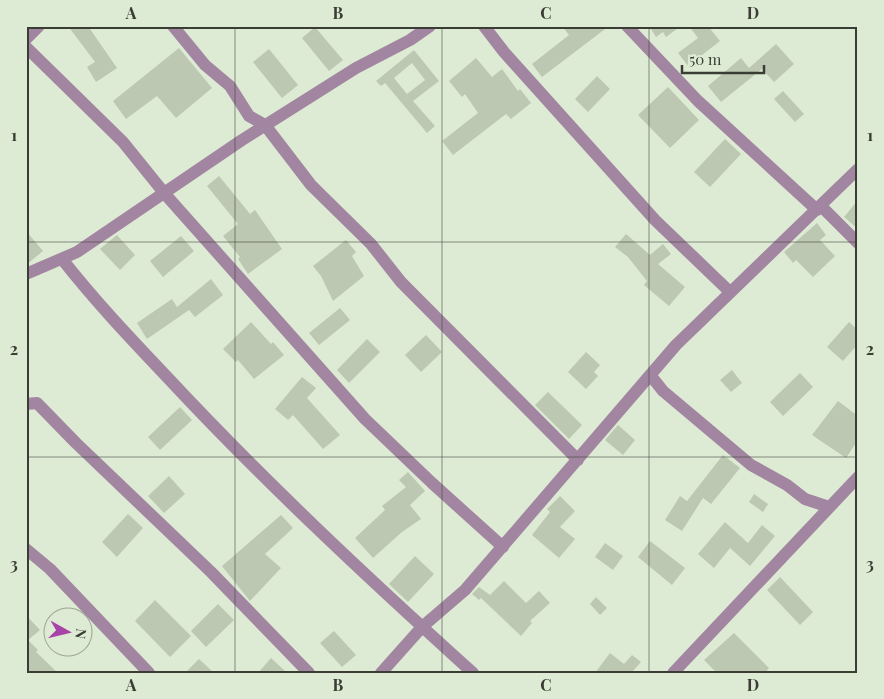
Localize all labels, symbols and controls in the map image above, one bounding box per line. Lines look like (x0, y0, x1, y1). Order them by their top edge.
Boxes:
text: A (125, 2, 137, 23)
text: B (333, 2, 344, 23)
text: C (540, 2, 552, 23)
text: D (747, 2, 759, 23)
scale bar (682, 42, 764, 74)
text: 50 m (689, 49, 722, 69)
text: 1 (11, 124, 17, 145)
text: 1 (867, 124, 873, 145)
text: 2 (10, 338, 18, 359)
text: 2 (866, 338, 874, 359)
text: 3 (10, 553, 18, 574)
text: 3 (866, 553, 874, 574)
north arrow (42, 606, 92, 656)
text: N (71, 628, 91, 640)
text: A (125, 674, 137, 695)
text: B (333, 674, 344, 695)
text: C (540, 674, 552, 695)
text: D (747, 674, 759, 695)

